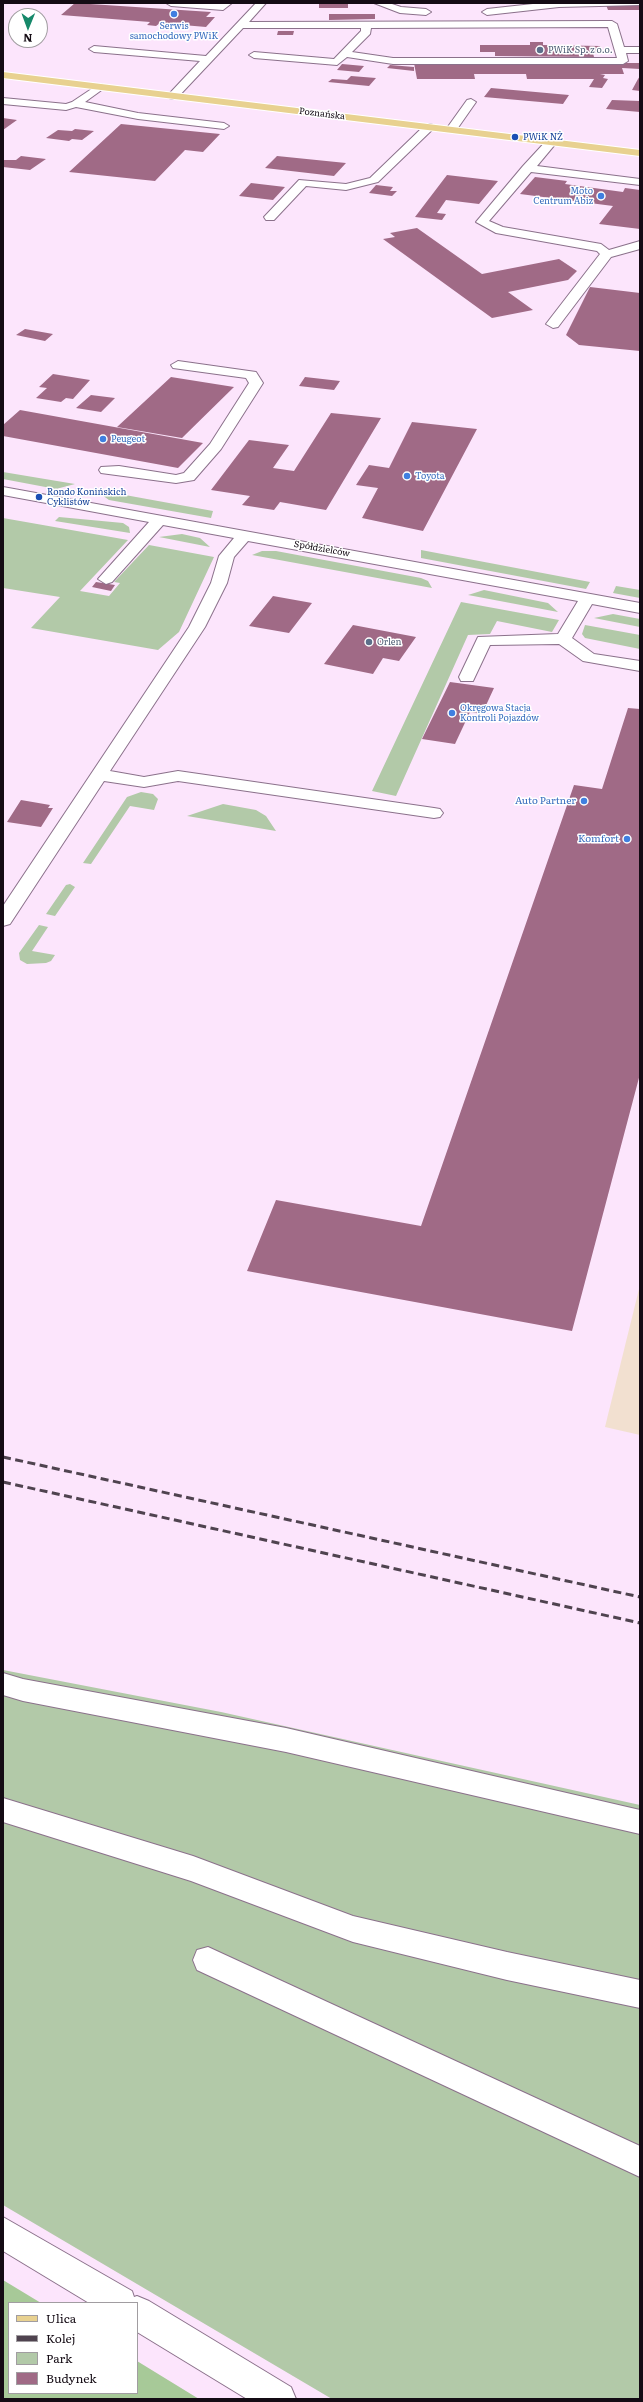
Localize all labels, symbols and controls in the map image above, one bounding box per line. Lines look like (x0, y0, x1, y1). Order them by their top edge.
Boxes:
north arrow (8, 8, 48, 48)
marker: Serwis samochodowy PWiK (169, 9, 179, 19)
place label: Serwis samochodowy PWiK (130, 21, 218, 42)
text: N (23, 31, 33, 47)
marker: PWiK Sp. z o.o. (535, 45, 545, 55)
place label: PWiK Sp. z o.o. (548, 45, 613, 55)
street label: Poznańska (299, 106, 345, 122)
marker: PWiK NŻ (510, 132, 520, 142)
place label: PWiK NŻ (523, 132, 563, 142)
place label: Moto Centrum Abiz (533, 186, 593, 207)
marker: Moto Centrum Abiz (596, 191, 606, 201)
marker: Peugeot (98, 434, 108, 444)
place label: Peugeot (111, 434, 145, 444)
marker: Toyota (402, 471, 412, 481)
place label: Toyota (415, 471, 445, 481)
place label: Rondo Konińskich Cyklistów (47, 487, 126, 508)
marker: Rondo Konińskich Cyklistów (34, 492, 44, 502)
street label: Spółdzielców (293, 539, 351, 559)
marker: Orlen (364, 637, 374, 647)
place label: Orlen (377, 637, 401, 647)
place label: Okręgowa Stacja Kontroli Pojazdów (460, 703, 539, 724)
marker: Okręgowa Stacja Kontroli Pojazdów (447, 708, 457, 718)
place label: Auto Partner (515, 795, 576, 807)
marker: Auto Partner (579, 796, 589, 806)
place label: Komfort (578, 833, 619, 845)
marker: Komfort (622, 834, 632, 844)
legend (8, 2302, 138, 2394)
text: Ulica (46, 2309, 76, 2327)
text: Kolej (46, 2329, 76, 2347)
text: Park (46, 2349, 72, 2367)
text: Budynek (46, 2369, 97, 2387)

